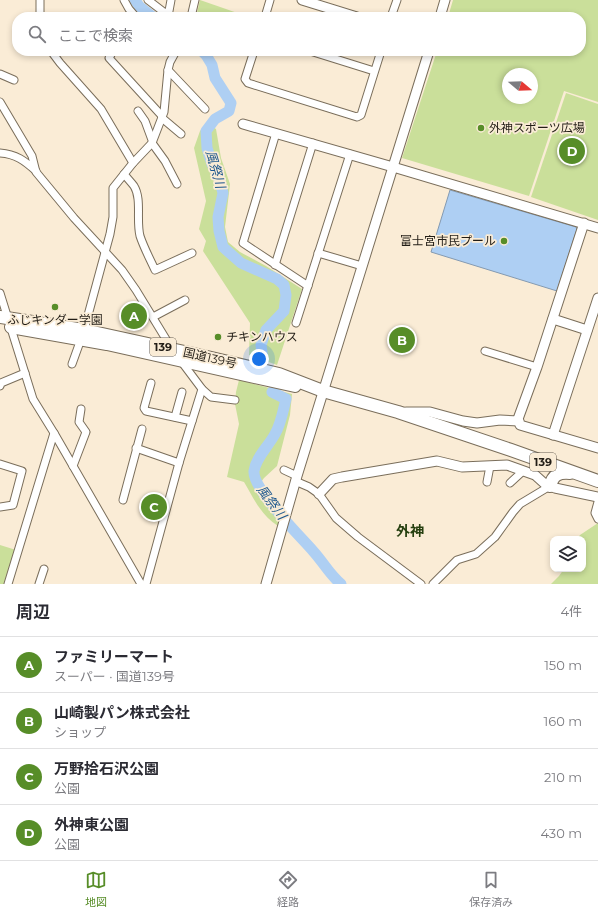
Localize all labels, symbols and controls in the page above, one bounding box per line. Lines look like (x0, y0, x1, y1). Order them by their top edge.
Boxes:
search box (12, 12, 586, 56)
icon: search (26, 23, 48, 45)
text: ここで検索 (58, 26, 133, 45)
north arrow (502, 68, 538, 104)
place label: 外神スポーツ広場 (489, 120, 585, 135)
marker: 外神スポーツ広場 (476, 123, 486, 133)
pin: D (559, 136, 585, 166)
water label: 風祭川 (203, 148, 230, 192)
place label: 富士宮市民プール (400, 233, 496, 248)
marker: 富士宮市民プール (499, 236, 509, 246)
pin: A (121, 301, 147, 331)
marker: ふじキンダー学園 (50, 302, 60, 312)
place label: ふじキンダー学園 (7, 312, 103, 327)
pin: B (389, 325, 415, 355)
place label: チキンハウス (226, 329, 298, 344)
marker: チキンハウス (213, 332, 223, 342)
road number: 139 (150, 338, 176, 356)
street label: 国道139号 (182, 344, 238, 371)
your location (249, 349, 269, 369)
road number: 139 (530, 453, 556, 471)
water label: 風祭川 (254, 482, 291, 524)
pin: C (141, 492, 167, 522)
district label: 外神 (396, 522, 424, 540)
map controls (550, 536, 586, 572)
button: layers (550, 536, 586, 572)
text: 周辺 (16, 602, 50, 622)
text: 4件 (560, 603, 582, 619)
text: ファミリーマート (54, 647, 174, 666)
text: A (24, 657, 34, 673)
text: 150 m (544, 657, 582, 673)
text: スーパー · 国道139号 (54, 668, 175, 684)
text: 山崎製パン株式会社 (54, 703, 190, 722)
text: B (24, 713, 34, 729)
text: 160 m (544, 713, 582, 729)
text: ショップ (54, 724, 106, 740)
text: 万野拾石沢公園 (54, 759, 159, 778)
text: C (24, 769, 34, 785)
text: 210 m (544, 769, 582, 785)
text: 公園 (54, 780, 80, 796)
text: 外神東公園 (54, 815, 129, 834)
text: D (24, 825, 34, 841)
text: 430 m (540, 825, 582, 841)
text: 公園 (54, 836, 80, 852)
tab: 地図 (85, 869, 107, 909)
tab: 経路 (277, 869, 299, 909)
tab: 保存済み (469, 869, 513, 909)

